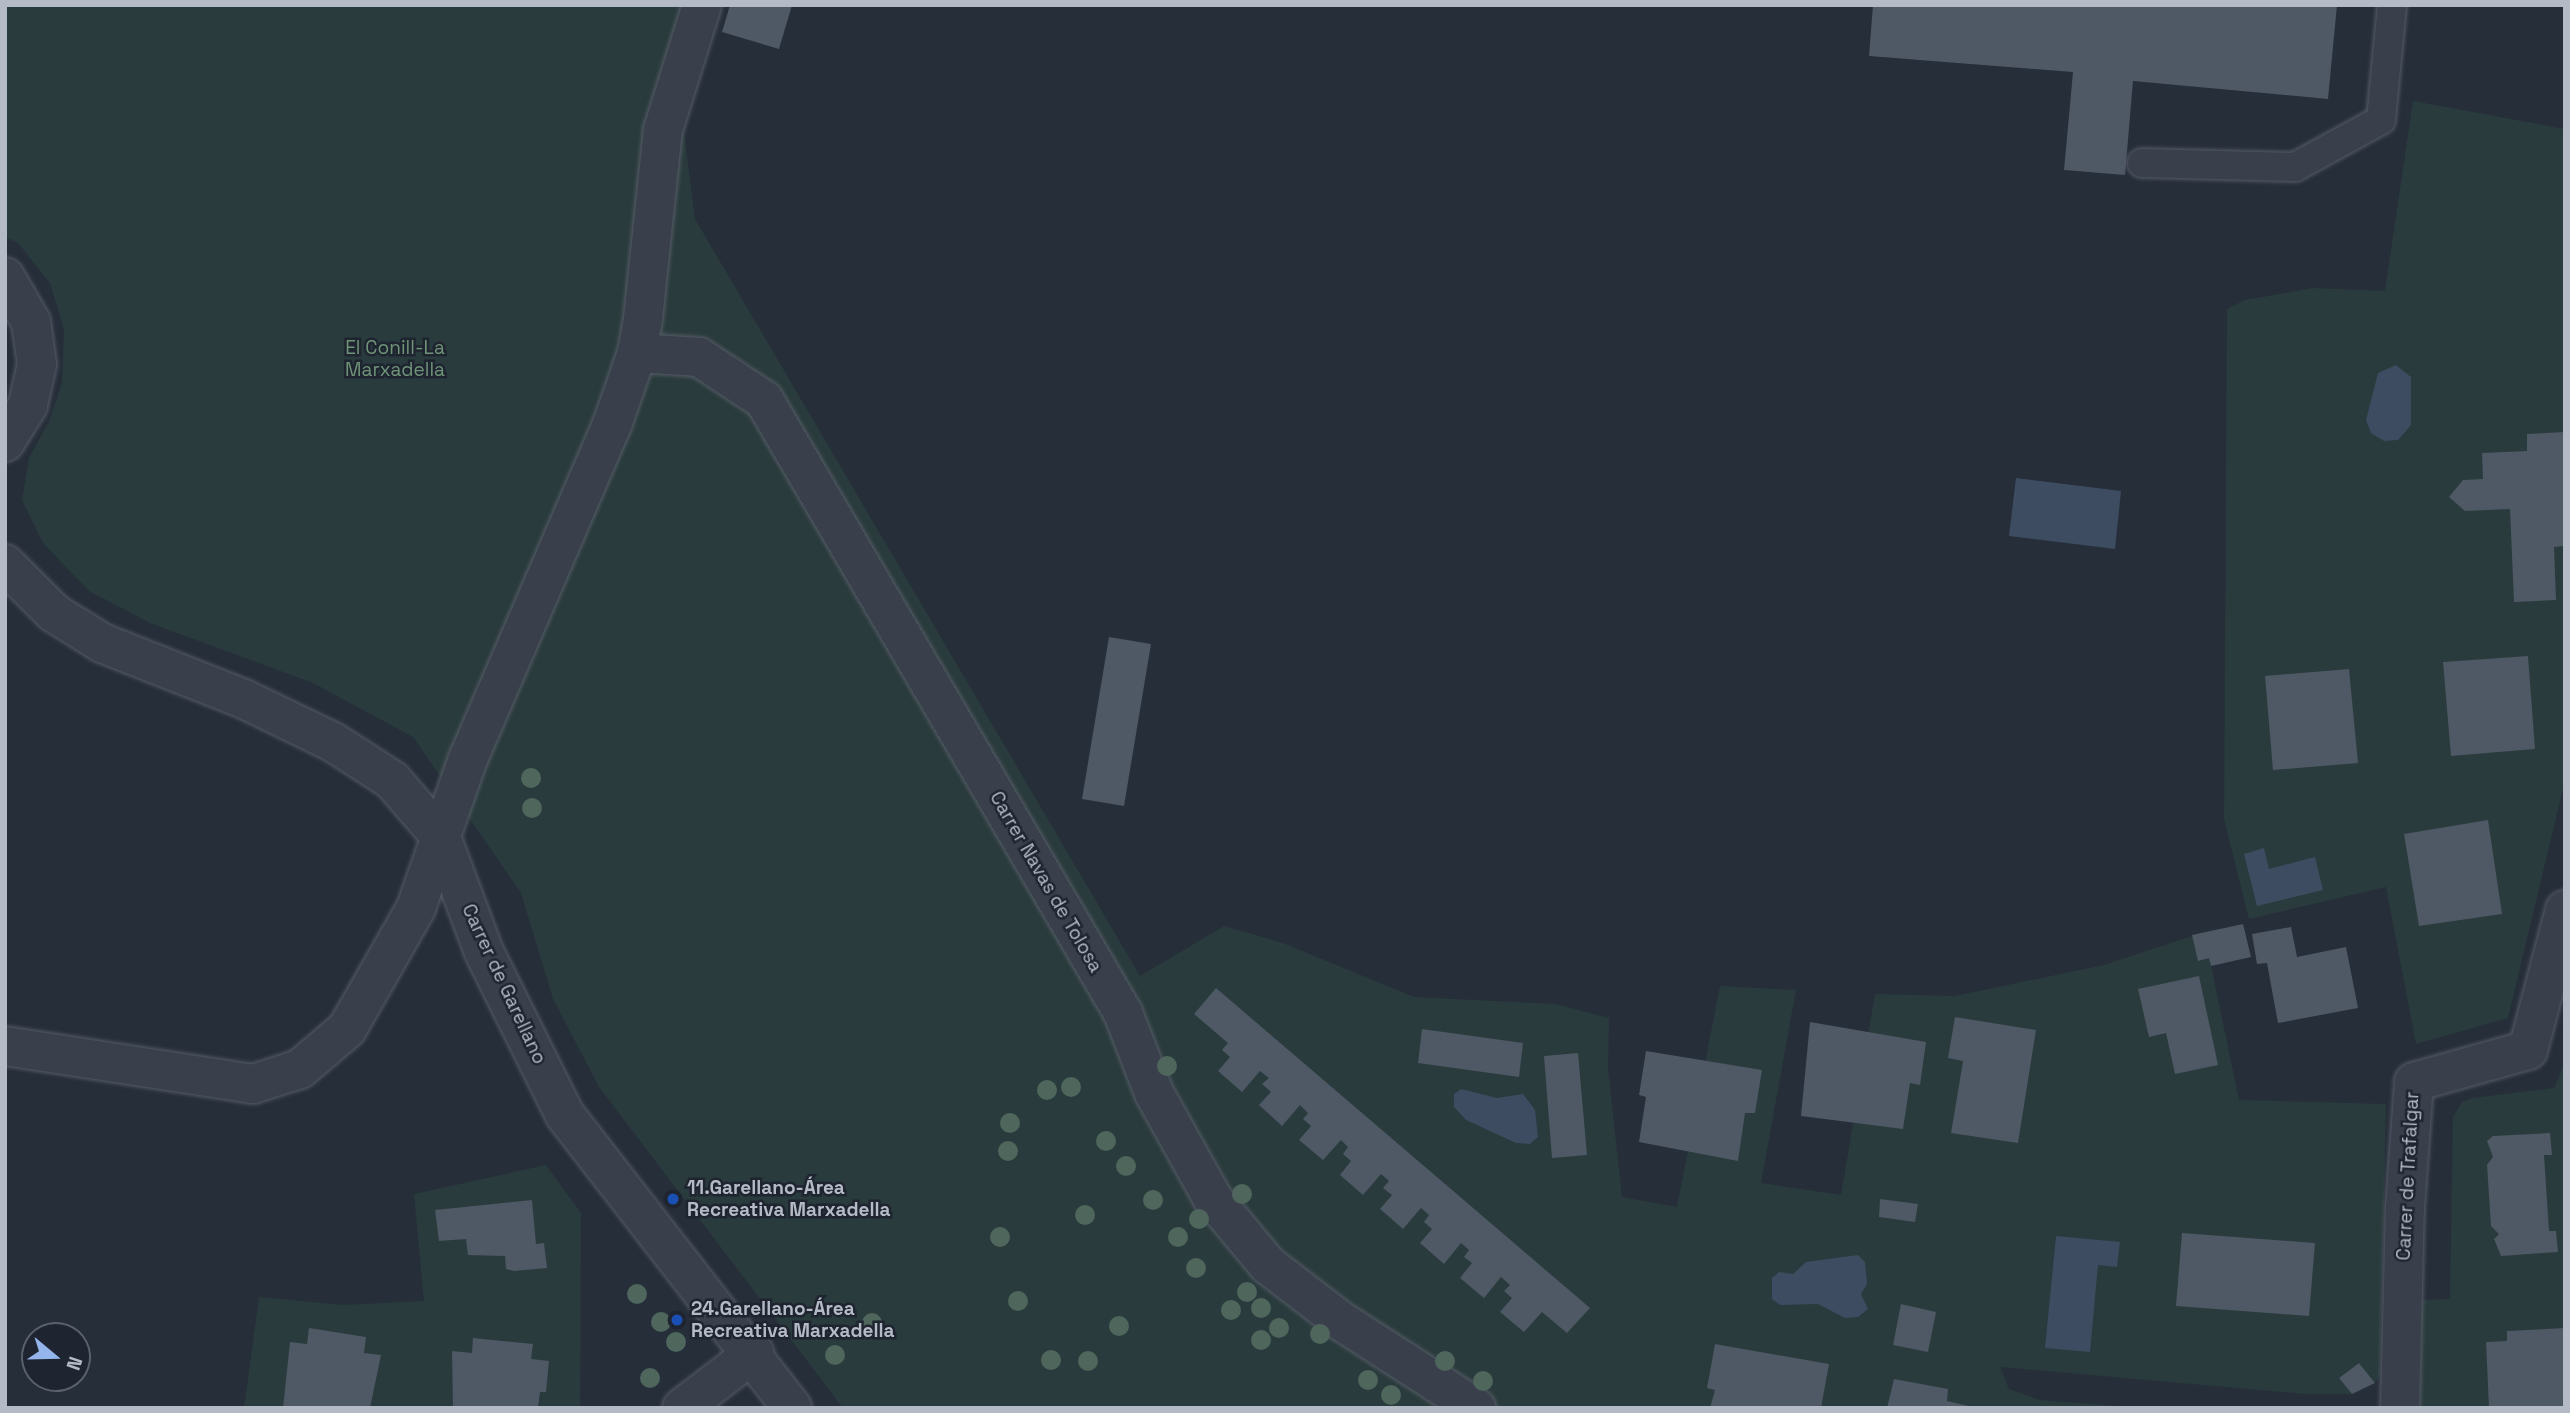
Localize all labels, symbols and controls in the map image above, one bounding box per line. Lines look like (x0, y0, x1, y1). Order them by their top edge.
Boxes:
park label: El Conill-La Marxadella (345, 337, 445, 381)
street label: Carrer Navas de Tolosa (985, 787, 1107, 977)
street label: Carrer de Garellano (457, 900, 551, 1068)
street label: Carrer de Trafalgar (2392, 1091, 2424, 1261)
place label: 11.Garellano-Área Recreativa Marxadella (687, 1177, 891, 1221)
marker: 11.Garellano-Área Recreativa Marxadella (665, 1191, 681, 1207)
place label: 24.Garellano-Área Recreativa Marxadella (691, 1298, 895, 1342)
marker: 24.Garellano-Área Recreativa Marxadella (669, 1312, 685, 1328)
north arrow (21, 1322, 91, 1392)
text: N (61, 1353, 88, 1373)

